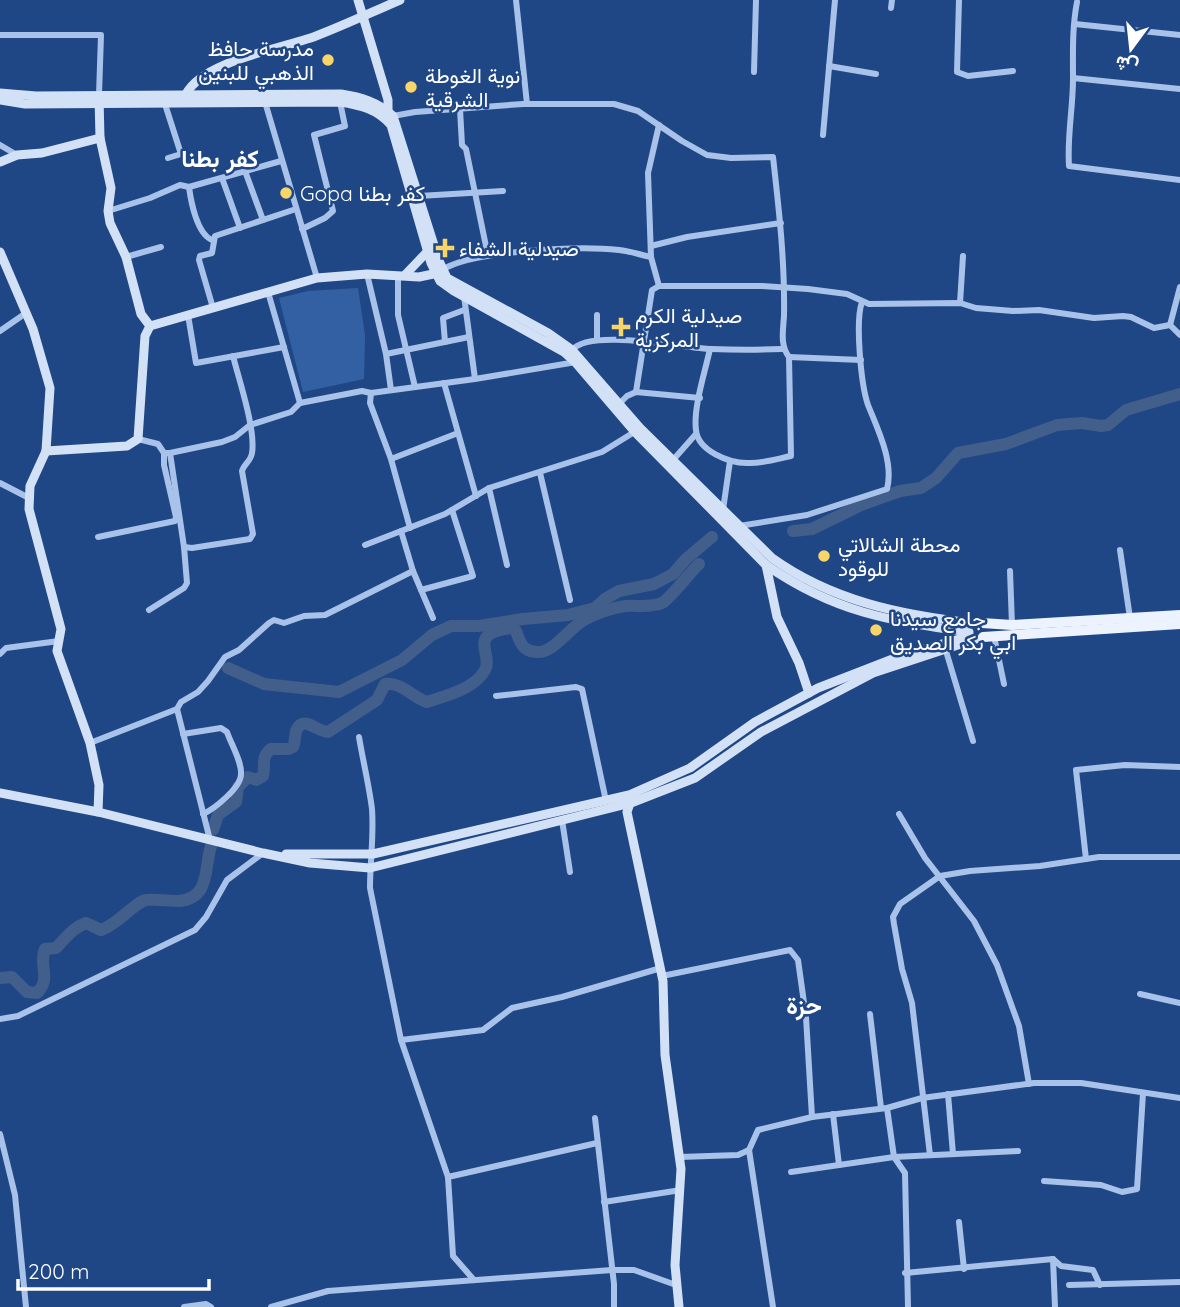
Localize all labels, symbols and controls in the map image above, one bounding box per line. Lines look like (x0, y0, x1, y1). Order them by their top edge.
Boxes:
north arrow (1096, 14, 1166, 84)
place label: مدرسة حافظ الذهبي للبنين (198, 35, 314, 90)
text: ش (1112, 51, 1141, 80)
marker: مدرسة حافظ الذهبي للبنين (320, 52, 336, 68)
place label: نوية الغوطة الشرقية (425, 62, 520, 113)
marker: نوية الغوطة الشرقية (403, 79, 419, 95)
district label: كفر بطنا (181, 143, 259, 174)
place label: Gopa كفر بطنا (300, 180, 425, 207)
marker: Gopa كفر بطنا (278, 185, 294, 201)
place label: صيدلية الشفاء (459, 235, 579, 261)
marker: صيدلية الشفاء (437, 240, 453, 256)
place label: صيدلية الكرم المركزية (635, 302, 742, 353)
marker: صيدلية الكرم المركزية (613, 319, 629, 335)
place label: محطة الشالاتي للوقود (838, 531, 960, 582)
marker: محطة الشالاتي للوقود (816, 548, 832, 564)
place label: جامع سيدنا ابي بكر الصديق (890, 605, 1016, 660)
marker: جامع سيدنا ابي بكر الصديق (868, 622, 884, 638)
district label: حزة (786, 990, 822, 1021)
scale bar (18, 1248, 208, 1292)
text: 200 m (28, 1258, 90, 1284)

